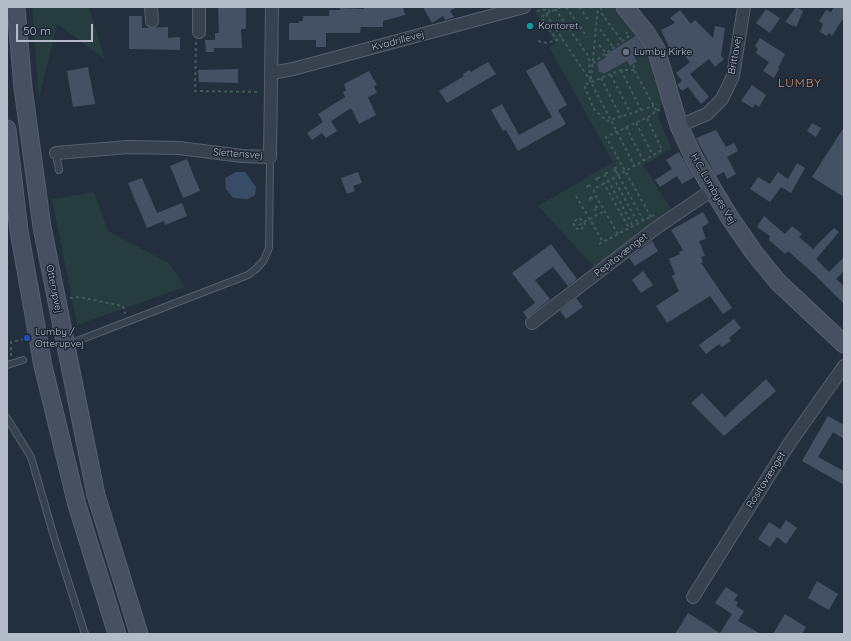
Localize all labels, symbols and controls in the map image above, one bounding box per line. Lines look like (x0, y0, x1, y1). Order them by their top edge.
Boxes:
scale bar (18, 16, 95, 42)
place label: Kontoret (538, 20, 578, 32)
marker: Kontoret (525, 21, 535, 31)
text: 50 m (23, 23, 51, 38)
street label: Kvadrillevej (370, 28, 426, 54)
street label: Brittavej (726, 35, 744, 75)
place label: Lumby Kirke (634, 46, 692, 58)
marker: Lumby Kirke (621, 47, 631, 57)
district label: LUMBY (778, 76, 822, 90)
street label: Slettensvej (213, 146, 263, 162)
street label: H.C. Lumbyes Vej (688, 151, 738, 227)
street label: Pepitavænget (592, 231, 650, 279)
street label: Otterupvej (43, 264, 65, 314)
place label: Lumby / Otterupvej (35, 326, 84, 350)
marker: Lumby / Otterupvej (22, 333, 32, 343)
street label: Rositavænget (744, 450, 788, 510)

